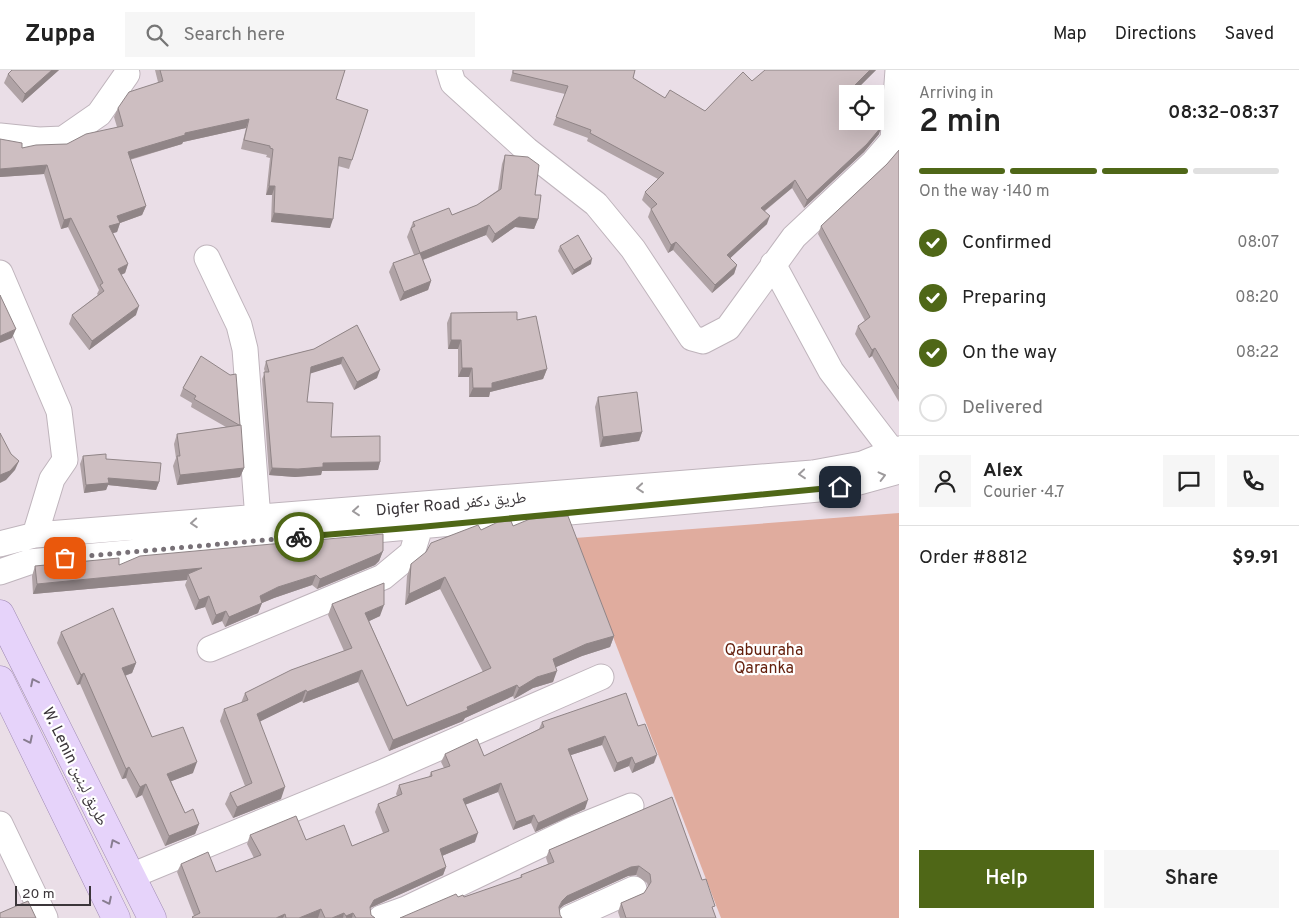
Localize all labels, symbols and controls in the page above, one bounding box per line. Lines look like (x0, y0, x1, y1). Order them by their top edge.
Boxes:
search box (125, 12, 475, 57)
text: Zuppa (25, 20, 95, 50)
icon: search (143, 21, 171, 49)
text: Search here (183, 23, 285, 47)
text: Map (1053, 23, 1087, 46)
text: Directions (1115, 23, 1197, 46)
text: Saved (1225, 23, 1274, 46)
text: Arriving in (919, 84, 994, 104)
map controls (839, 85, 884, 130)
button: locate (839, 85, 884, 130)
text: 08:32–08:37 (1168, 101, 1279, 125)
text: 2 min (919, 103, 1001, 143)
text: On the way · 140 m (919, 182, 1050, 202)
icon: check (919, 229, 947, 257)
text: Confirmed (962, 231, 1052, 255)
text: 08:07 (1237, 233, 1279, 253)
icon: check (919, 284, 947, 312)
text: Preparing (962, 286, 1046, 310)
text: 08:20 (1235, 288, 1279, 308)
icon: check (919, 339, 947, 367)
text: On the way (962, 341, 1057, 365)
text: 08:22 (1236, 343, 1279, 363)
text: Delivered (962, 396, 1043, 420)
button: person (919, 455, 971, 507)
button: chat (1163, 455, 1215, 507)
button: phone (1227, 455, 1279, 507)
text: Alex (983, 459, 1023, 483)
pin (819, 466, 861, 508)
one-way arrow (798, 469, 806, 480)
one-way arrow (878, 472, 886, 482)
icon: home (826, 473, 854, 501)
one-way arrow (636, 482, 644, 493)
text: Courier · 4.7 (983, 483, 1064, 503)
street label: Digfer Road طريق دكفر (375, 488, 527, 522)
one-way arrow (351, 505, 359, 516)
courier (274, 512, 324, 562)
one-way arrow (189, 517, 197, 528)
icon: bike (285, 523, 313, 551)
pin (44, 537, 86, 579)
icon: bag (51, 544, 79, 572)
text: Order #8812 (919, 546, 1028, 570)
text: $9.91 (1232, 546, 1279, 570)
park label: Qabuuraha Qaranka (725, 641, 803, 679)
one-way arrow (30, 678, 40, 687)
street label: W. Lenin طريق لينين (37, 704, 112, 829)
one-way arrow (23, 734, 33, 743)
one-way arrow (110, 839, 120, 848)
button: Help (919, 850, 1094, 908)
button: Share (1104, 850, 1279, 908)
scale bar (15, 883, 91, 906)
text: 20 m (22, 886, 55, 903)
one-way arrow (102, 896, 112, 905)

